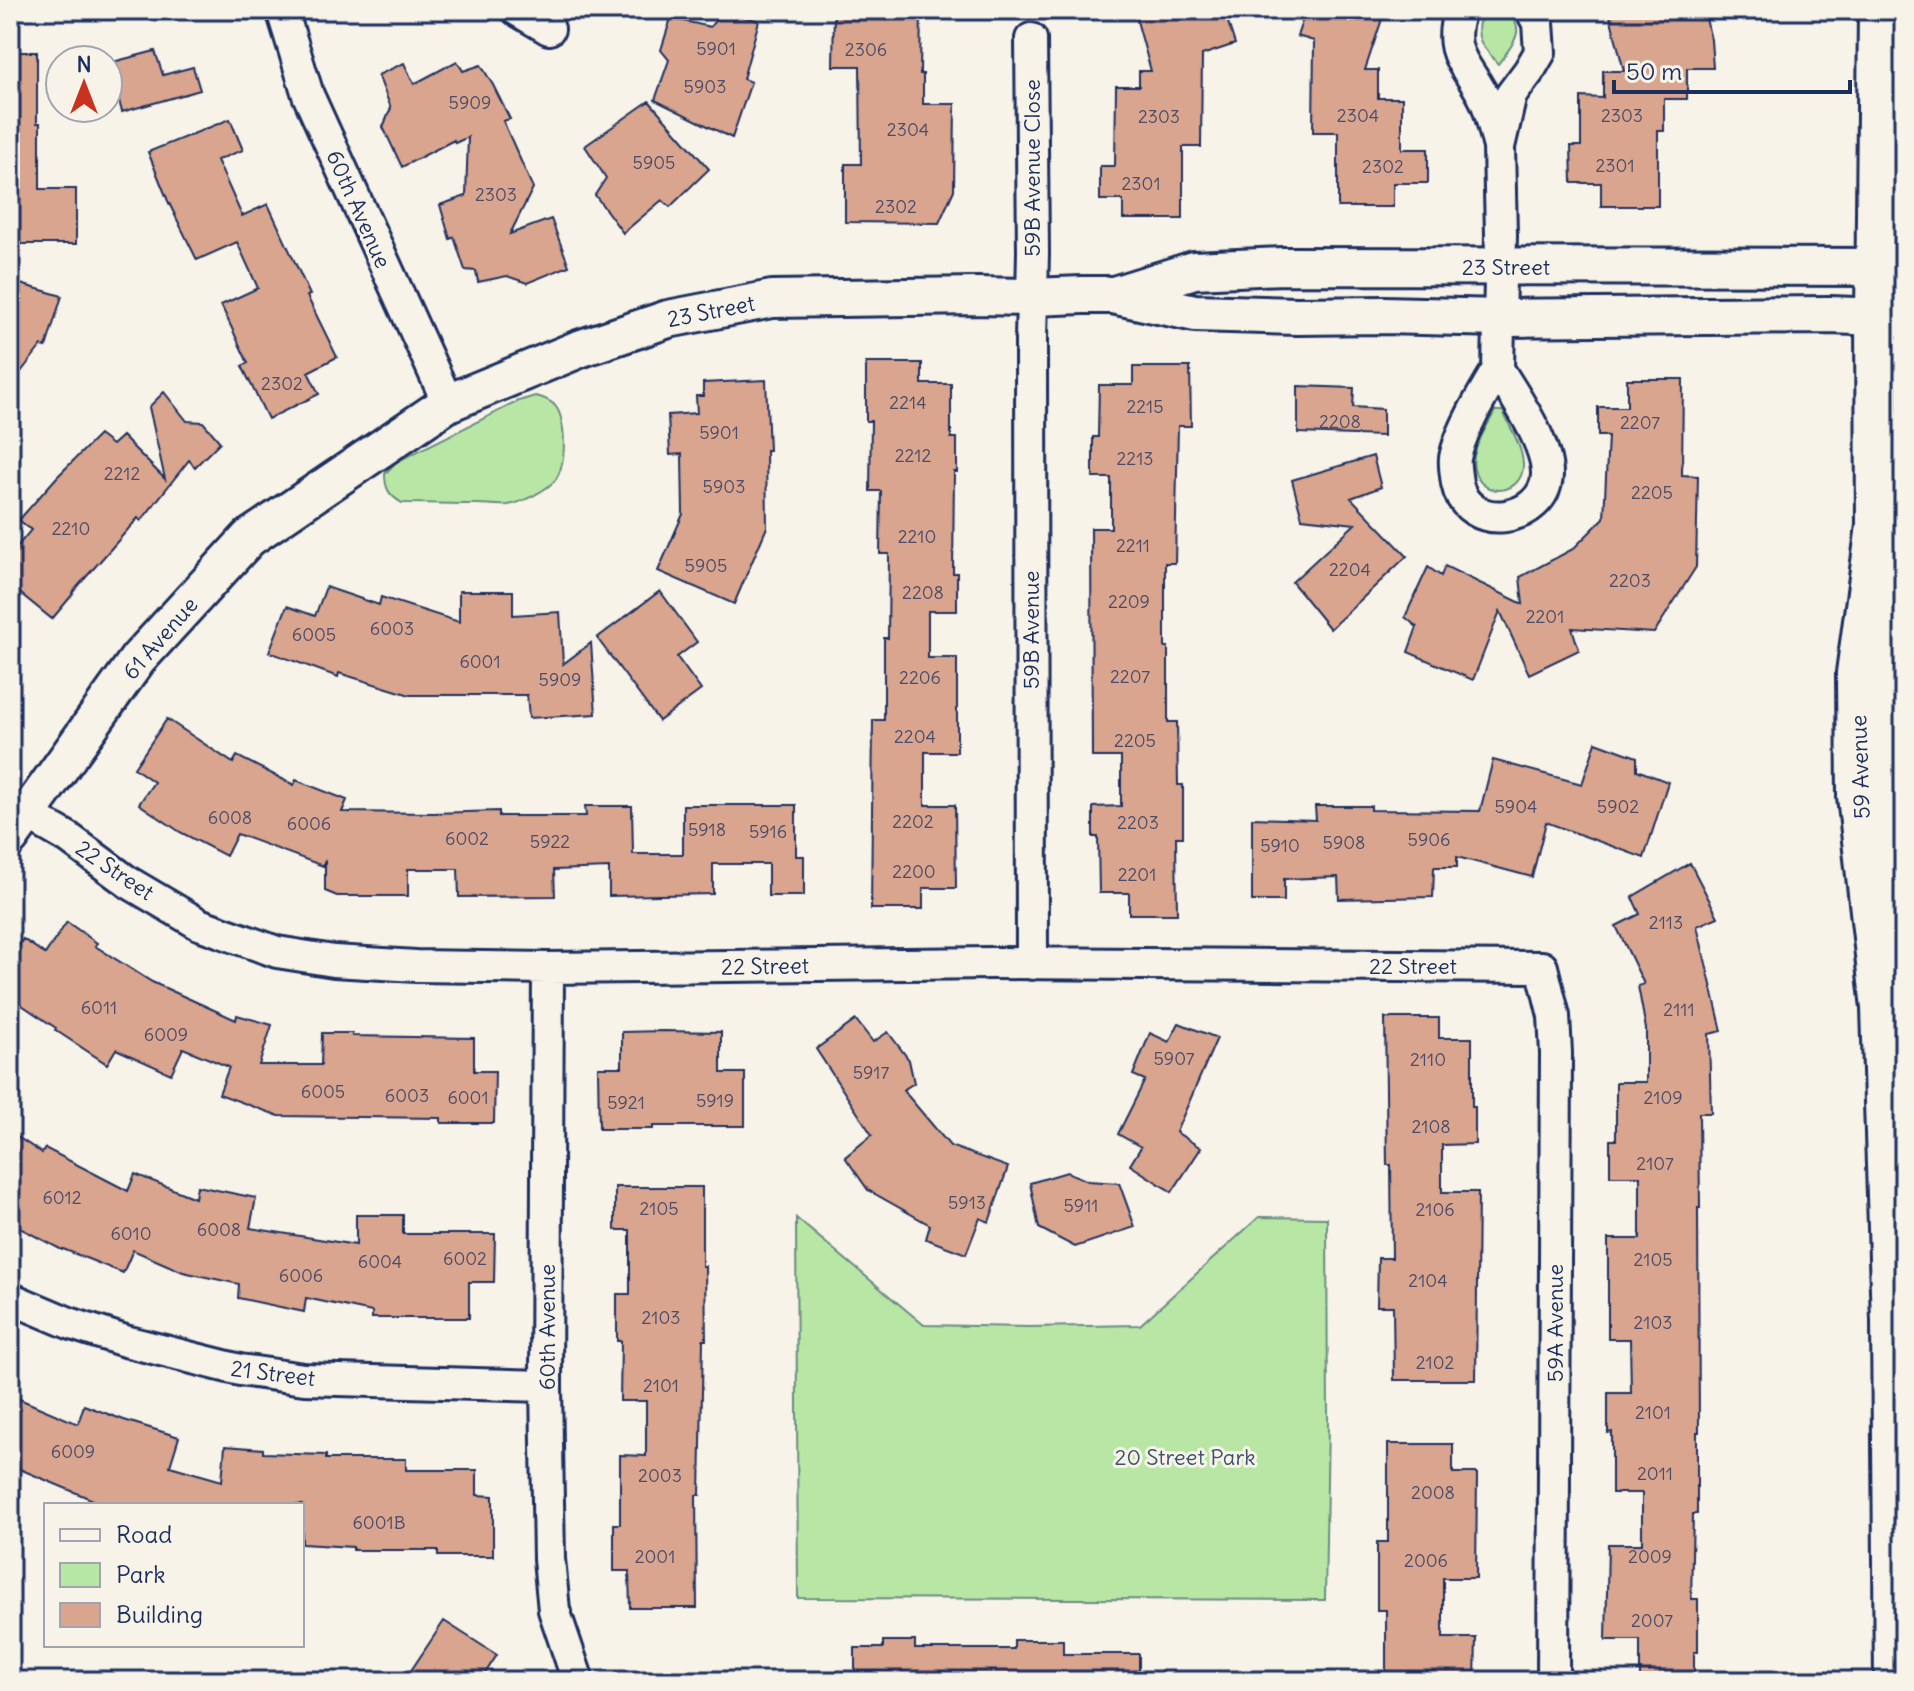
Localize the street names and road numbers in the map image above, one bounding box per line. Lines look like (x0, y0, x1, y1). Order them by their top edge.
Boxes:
street label: 59B Avenue Close (1018, 79, 1046, 257)
street label: 60th Avenue (321, 146, 397, 272)
street label: 23 Street (1462, 253, 1550, 281)
street label: 23 Street (665, 289, 757, 333)
street label: 59B Avenue (1017, 571, 1045, 689)
street label: 61 Avenue (116, 591, 204, 685)
street label: 59 Avenue (1844, 714, 1876, 820)
street label: 22 Street (71, 834, 159, 906)
street label: 22 Street (721, 951, 809, 981)
street label: 22 Street (1369, 952, 1457, 980)
street label: 60th Avenue (533, 1264, 561, 1390)
street label: 59A Avenue (1541, 1264, 1569, 1382)
street label: 21 Street (229, 1354, 317, 1392)

